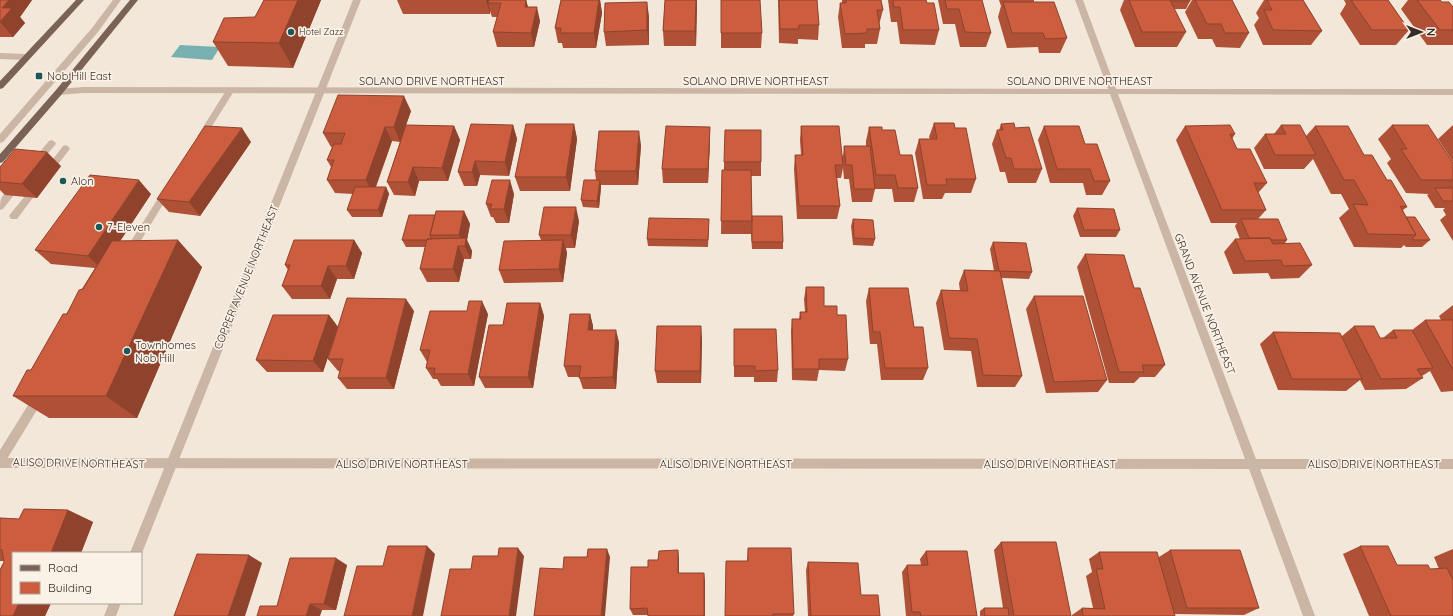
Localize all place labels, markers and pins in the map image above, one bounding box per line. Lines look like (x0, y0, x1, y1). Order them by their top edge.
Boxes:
place label: Hotel Zazz (299, 26, 343, 37)
marker: Hotel Zazz (286, 27, 296, 37)
place label: Nob Hill East (47, 69, 112, 83)
marker: Nob Hill East (34, 71, 44, 81)
place label: Alon (71, 174, 94, 188)
marker: Alon (58, 176, 68, 186)
place label: 7-Eleven (107, 220, 150, 234)
marker: 7-Eleven (94, 222, 104, 232)
place label: Townhomes Nob Hill (135, 338, 196, 365)
marker: Townhomes Nob Hill (122, 346, 132, 356)

